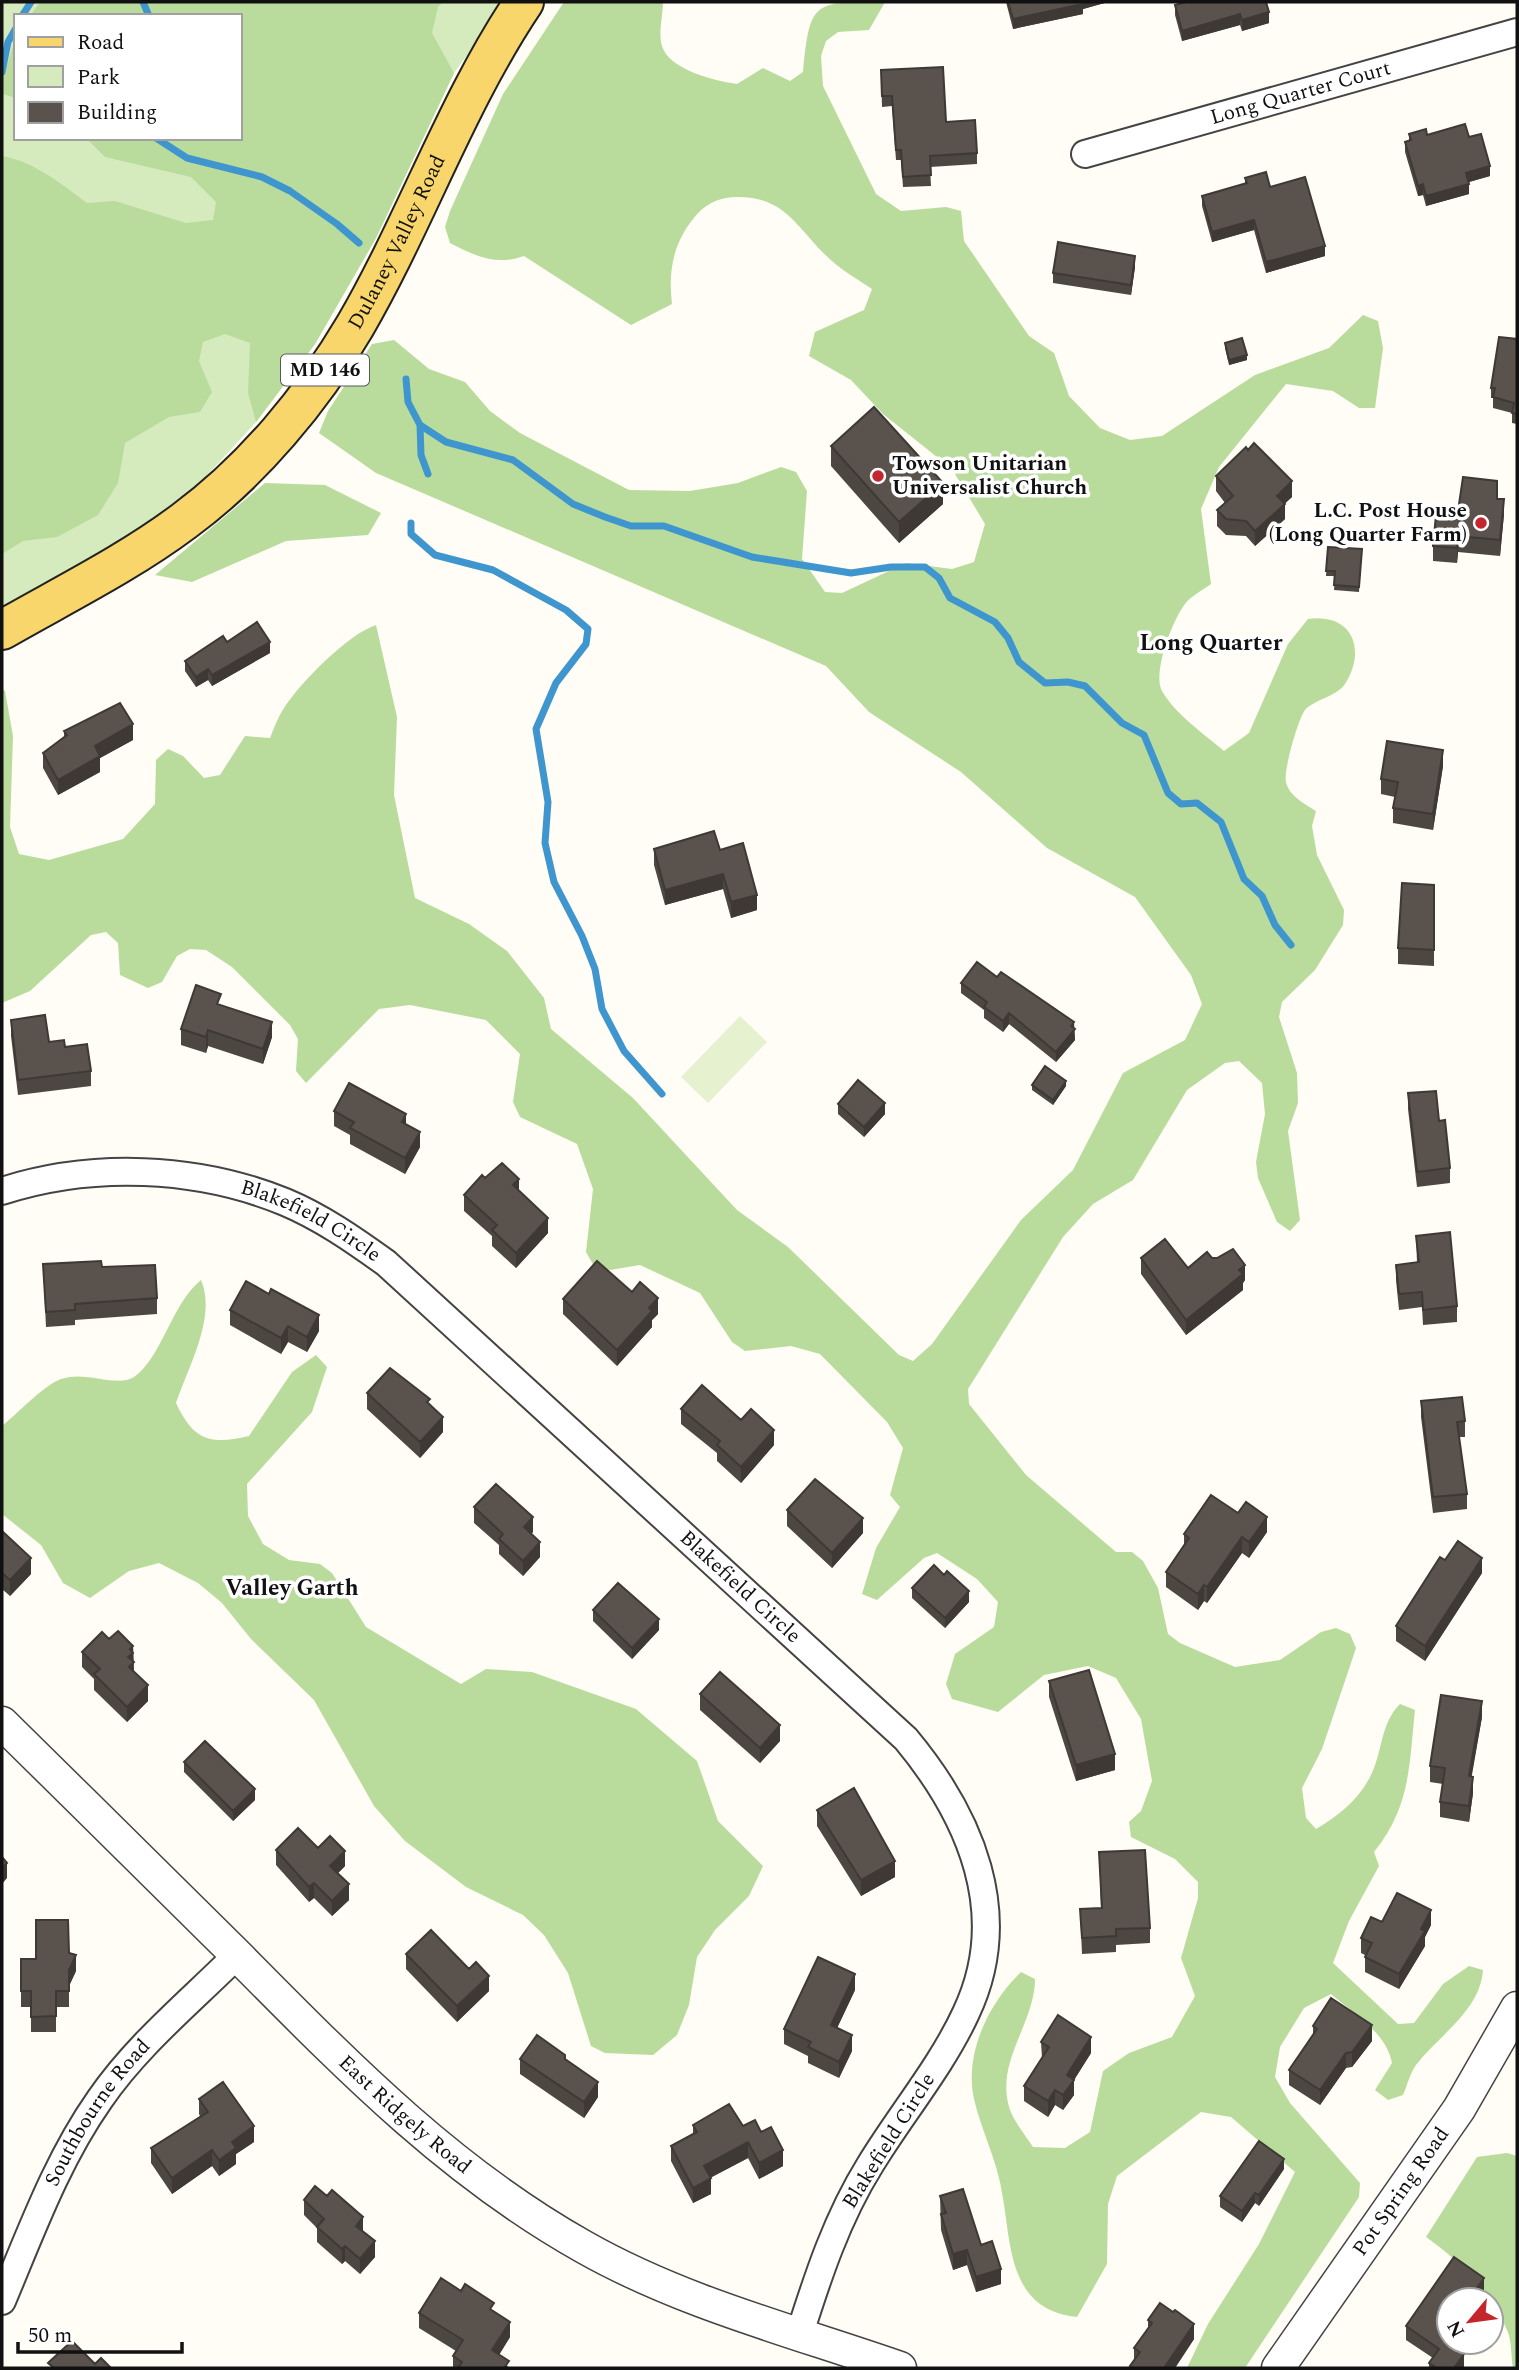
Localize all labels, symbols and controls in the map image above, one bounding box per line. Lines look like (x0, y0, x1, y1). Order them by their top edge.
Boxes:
legend (14, 14, 242, 140)
text: Road (77, 27, 124, 59)
street label: Long Quarter Court (1207, 52, 1395, 134)
text: Park (77, 62, 121, 94)
text: Building (77, 97, 157, 129)
street label: Dulaney Valley Road (340, 149, 454, 336)
road number: MD 146 (281, 354, 369, 386)
place label: Towson Unitarian Universalist Church (892, 448, 1087, 504)
marker: Towson Unitarian Universalist Church (870, 468, 886, 484)
place label: L.C. Post House (Long Quarter Farm) (1269, 495, 1467, 551)
marker: L.C. Post House (Long Quarter Farm) (1473, 515, 1489, 531)
district label: Long Quarter (1139, 626, 1283, 661)
street label: Blakefield Circle (237, 1172, 388, 1271)
street label: Blakefield Circle (672, 1523, 808, 1651)
district label: Valley Garth (225, 1571, 359, 1606)
street label: Southbourne Road (37, 2032, 158, 2192)
street label: East Ridgely Road (331, 2048, 478, 2182)
street label: Blakefield Circle (834, 2067, 944, 2215)
street label: Pot Spring Road (1345, 2121, 1458, 2263)
north arrow (1435, 2286, 1505, 2356)
scale bar (18, 2310, 182, 2354)
text: N (1440, 2315, 1473, 2342)
text: 50 m (28, 2320, 72, 2352)

